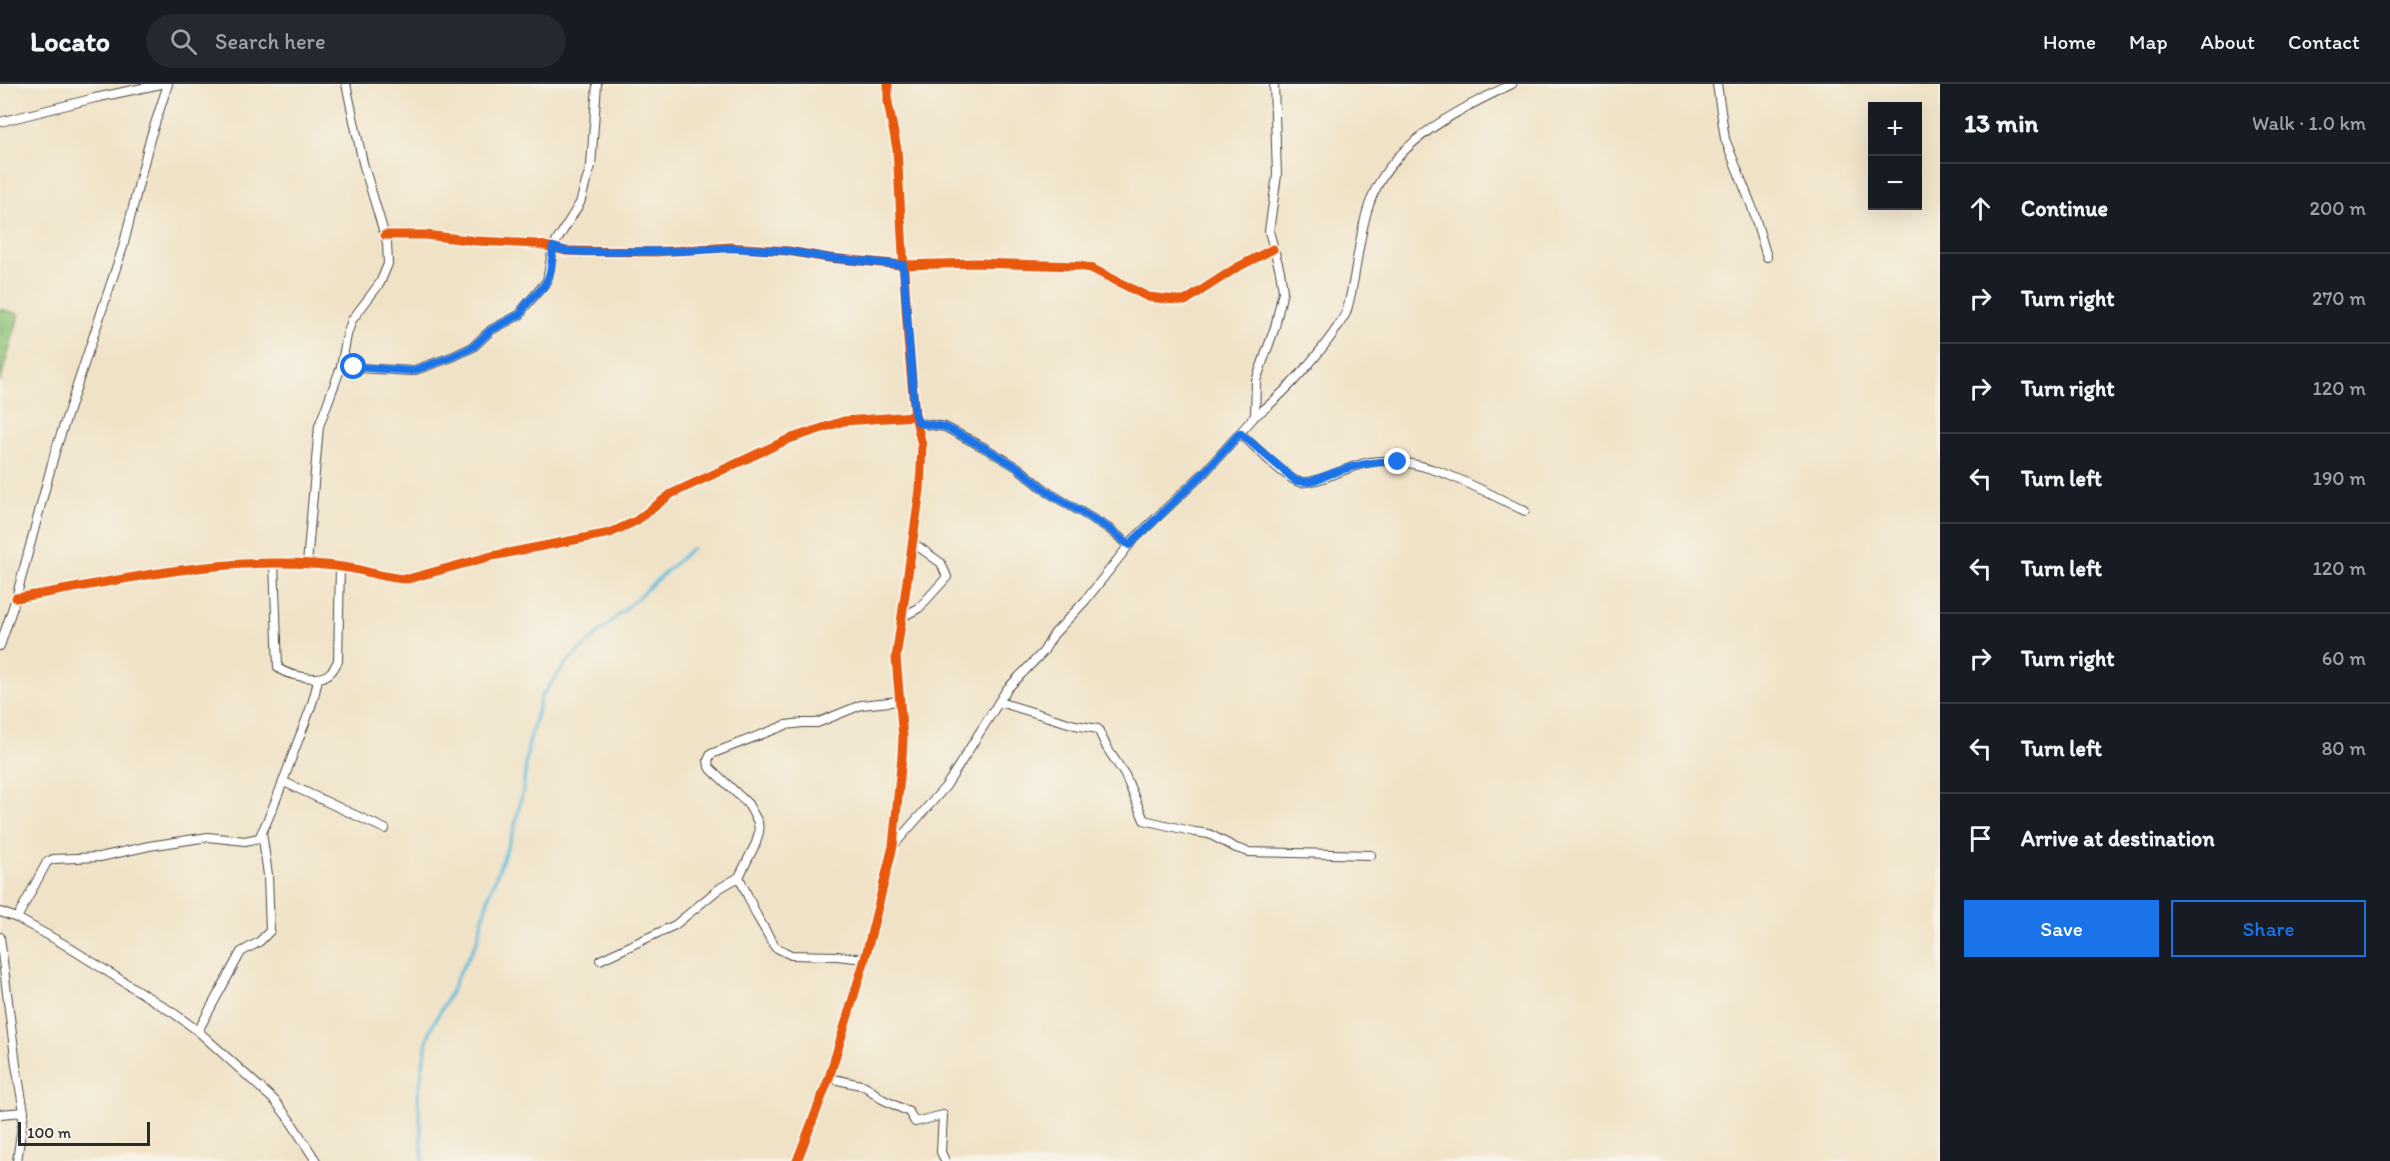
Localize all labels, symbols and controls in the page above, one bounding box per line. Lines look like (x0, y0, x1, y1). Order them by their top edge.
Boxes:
search box (146, 14, 566, 68)
text: Locato (30, 24, 110, 58)
icon: search (167, 25, 200, 58)
text: Search here (215, 28, 325, 55)
text: Home (2043, 29, 2096, 54)
text: Map (2129, 29, 2168, 54)
text: About (2201, 29, 2255, 54)
text: Contact (2288, 29, 2360, 54)
map controls (1868, 102, 1922, 210)
button: + (1868, 102, 1922, 156)
text: 13 min (1964, 107, 2038, 139)
text: Walk · 1.0 km (2252, 111, 2366, 135)
button: − (1868, 156, 1922, 210)
icon: ahead (1964, 192, 1997, 225)
text: Continue (2021, 195, 2108, 222)
text: 200 m (2310, 196, 2366, 220)
icon: right (1964, 282, 1997, 315)
text: Turn right (2021, 285, 2115, 312)
text: 270 m (2312, 286, 2366, 310)
route start (340, 353, 366, 379)
icon: right (1964, 372, 1997, 405)
text: Turn right (2021, 375, 2115, 402)
text: 120 m (2313, 376, 2366, 400)
route end (1384, 448, 1410, 474)
icon: left (1964, 462, 1997, 495)
text: Turn left (2021, 465, 2102, 492)
text: 190 m (2313, 466, 2366, 490)
icon: left (1964, 552, 1997, 585)
text: Turn left (2021, 555, 2102, 582)
text: 120 m (2313, 556, 2366, 580)
icon: right (1964, 642, 1997, 675)
text: Turn right (2021, 645, 2115, 672)
text: 60 m (2322, 646, 2366, 670)
icon: left (1964, 732, 1997, 765)
text: Turn left (2021, 735, 2102, 762)
text: 80 m (2321, 736, 2366, 760)
icon: arrive (1964, 822, 1997, 855)
text: Arrive at destination (2021, 825, 2215, 852)
button: Save (1964, 900, 2159, 957)
button: Share (2171, 900, 2366, 957)
scale bar (18, 1119, 150, 1146)
text: 100 m (27, 1123, 71, 1142)

